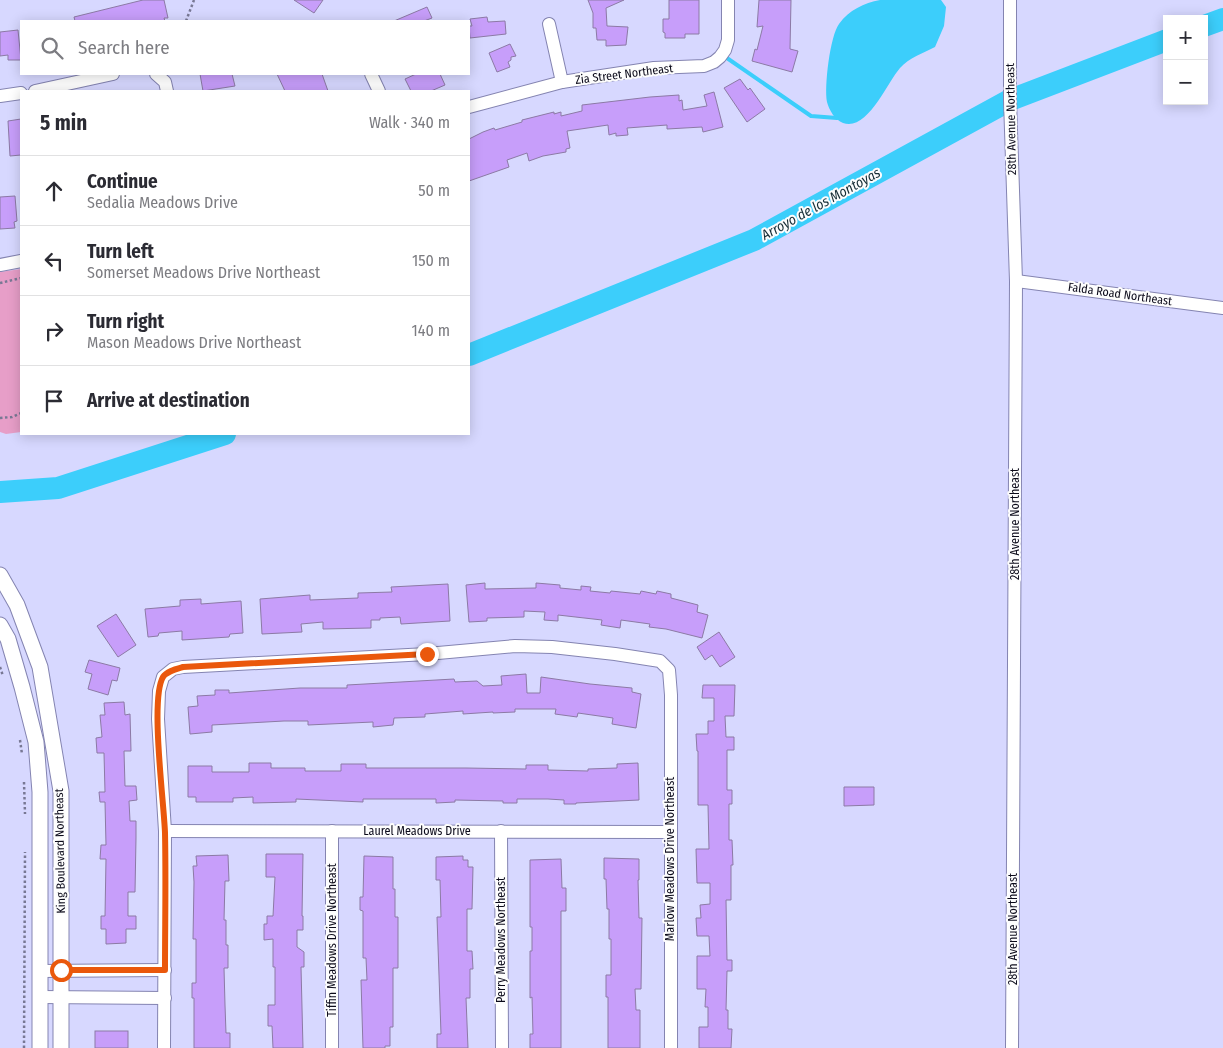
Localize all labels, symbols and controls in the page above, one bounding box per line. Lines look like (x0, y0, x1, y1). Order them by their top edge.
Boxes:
map controls (1163, 15, 1208, 105)
button: + (1163, 15, 1208, 60)
search box (20, 20, 470, 75)
icon: search (38, 34, 66, 62)
text: Search here (78, 36, 170, 59)
button: − (1163, 60, 1208, 105)
street label: Zia Street Northeast (574, 61, 674, 87)
street label: 28th Avenue Northeast (1003, 63, 1019, 175)
text: 5 min (40, 110, 87, 136)
text: Walk · 340 m (369, 113, 450, 132)
water label: Arroyo de los Montoyas (758, 164, 884, 244)
text: Continue (87, 170, 158, 193)
icon: ahead (40, 177, 68, 205)
text: 50 m (418, 181, 450, 200)
text: Sedalia Meadows Drive (87, 193, 238, 212)
text: Turn left (87, 240, 154, 263)
icon: left (40, 247, 68, 275)
text: 150 m (412, 251, 450, 270)
text: Somerset Meadows Drive Northeast (87, 263, 320, 282)
street label: Falda Road Northeast (1067, 280, 1173, 308)
text: Turn right (87, 310, 164, 333)
icon: right (40, 317, 68, 345)
text: 140 m (412, 321, 450, 340)
text: Mason Meadows Drive Northeast (87, 333, 301, 352)
icon: arrive (40, 387, 68, 415)
text: Arrive at destination (87, 389, 250, 412)
street label: 28th Avenue Northeast (1008, 468, 1022, 580)
route end (416, 643, 439, 666)
street label: Marlow Meadows Drive Northeast (663, 777, 677, 941)
street label: King Boulevard Northeast (52, 788, 68, 914)
street label: Laurel Meadows Drive (363, 824, 471, 838)
street label: Tiffin Meadows Drive Northeast (325, 863, 339, 1017)
street label: 28th Avenue Northeast (1006, 873, 1020, 985)
street label: Perry Meadows Northeast (494, 877, 508, 1003)
route start (50, 959, 73, 982)

